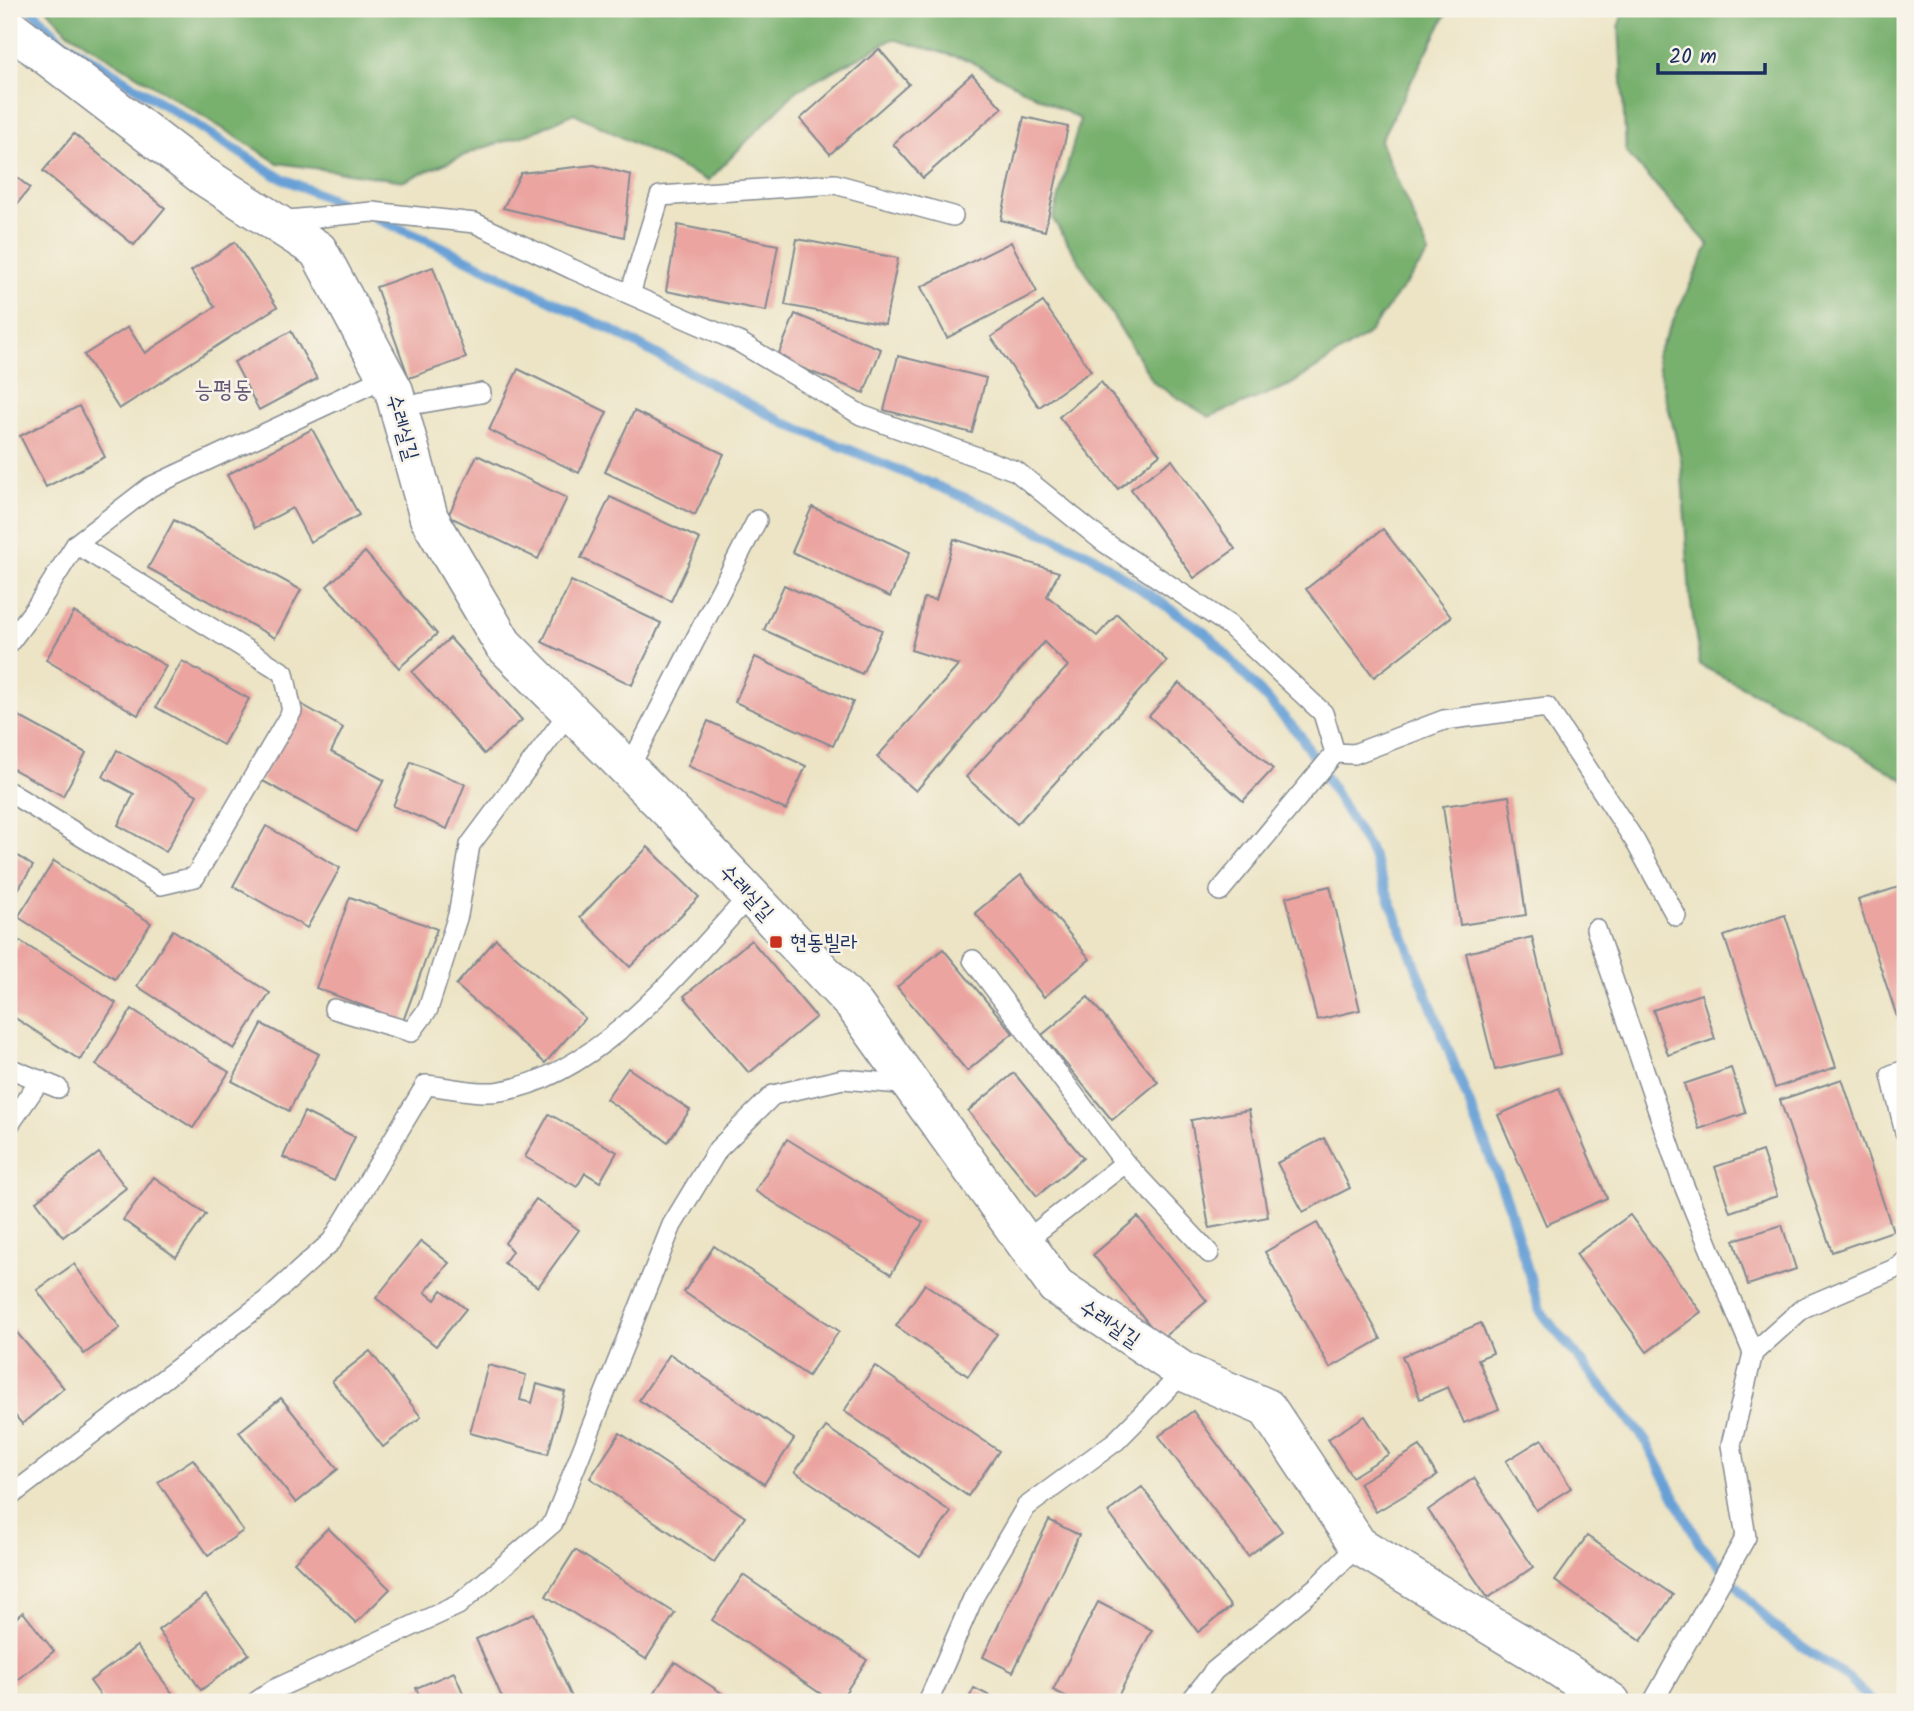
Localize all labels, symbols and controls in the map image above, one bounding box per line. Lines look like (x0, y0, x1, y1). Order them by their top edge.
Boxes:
scale bar (1658, 32, 1765, 76)
text: 20 m (1669, 41, 1717, 74)
district label: 능평동 (194, 371, 252, 410)
street label: 수레실길 (376, 390, 427, 465)
street label: 수레실길 (711, 857, 781, 929)
place label: 현동빌라 (790, 927, 858, 960)
marker: 현동빌라 (768, 934, 784, 950)
street label: 수레실길 (1072, 1292, 1146, 1357)

